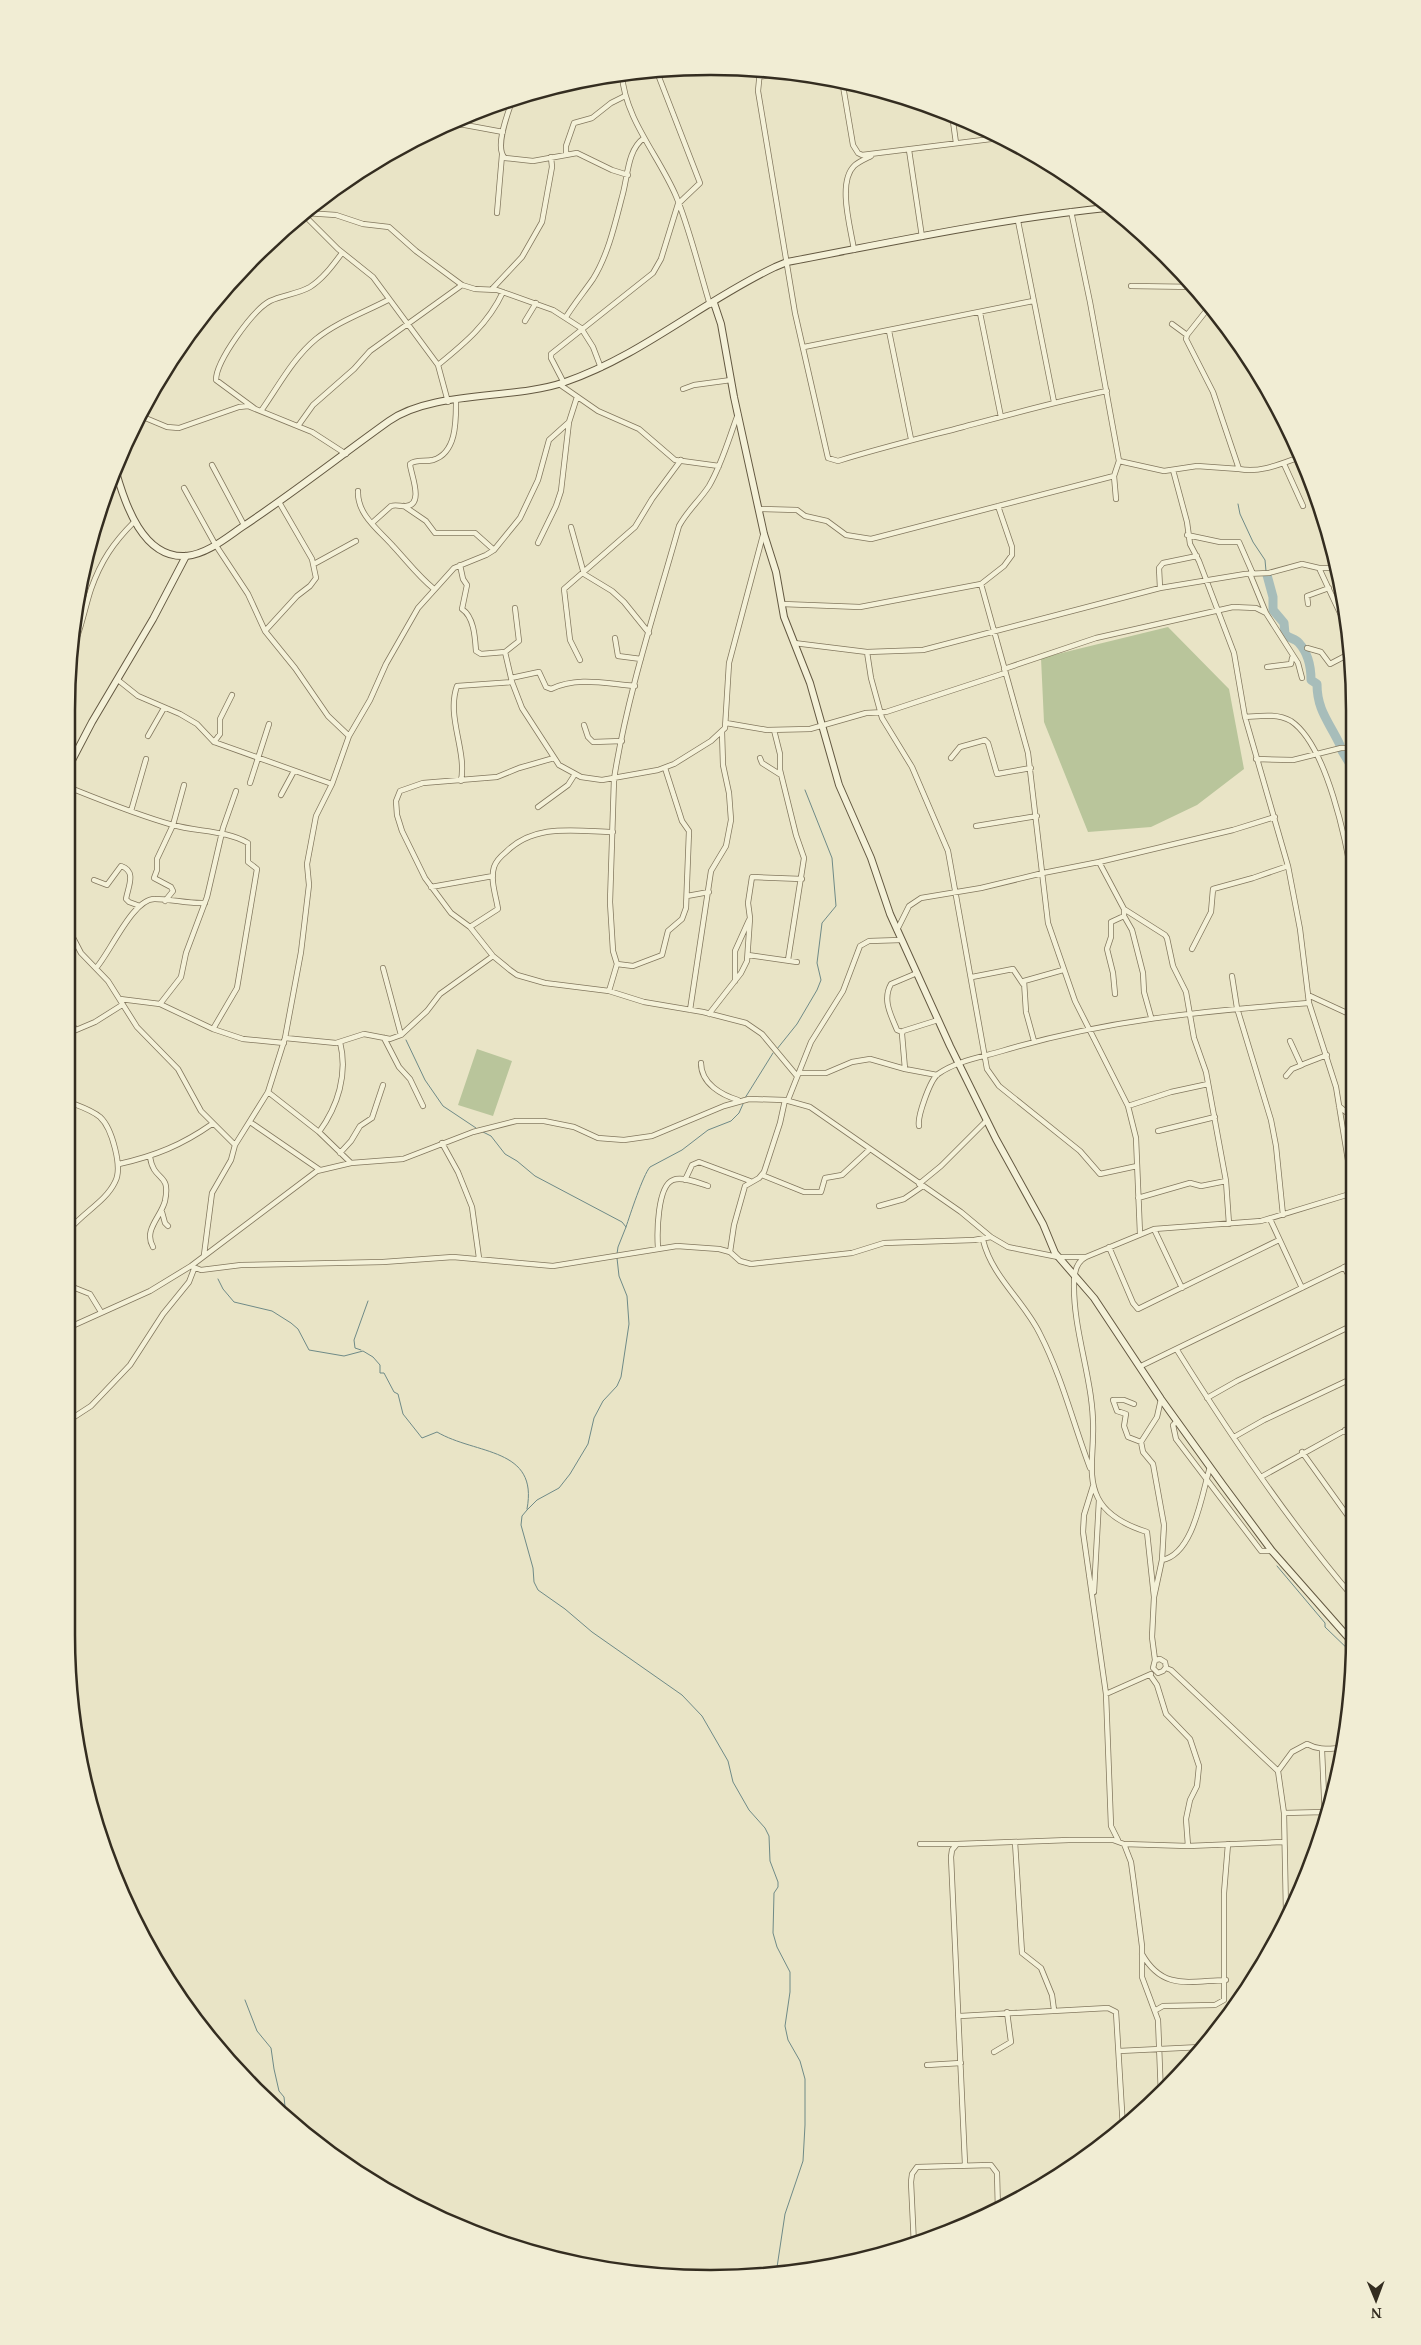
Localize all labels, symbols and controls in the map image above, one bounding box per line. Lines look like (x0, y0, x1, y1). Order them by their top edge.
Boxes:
north arrow (1351, 2275, 1401, 2325)
text: N (1371, 2304, 1382, 2323)

